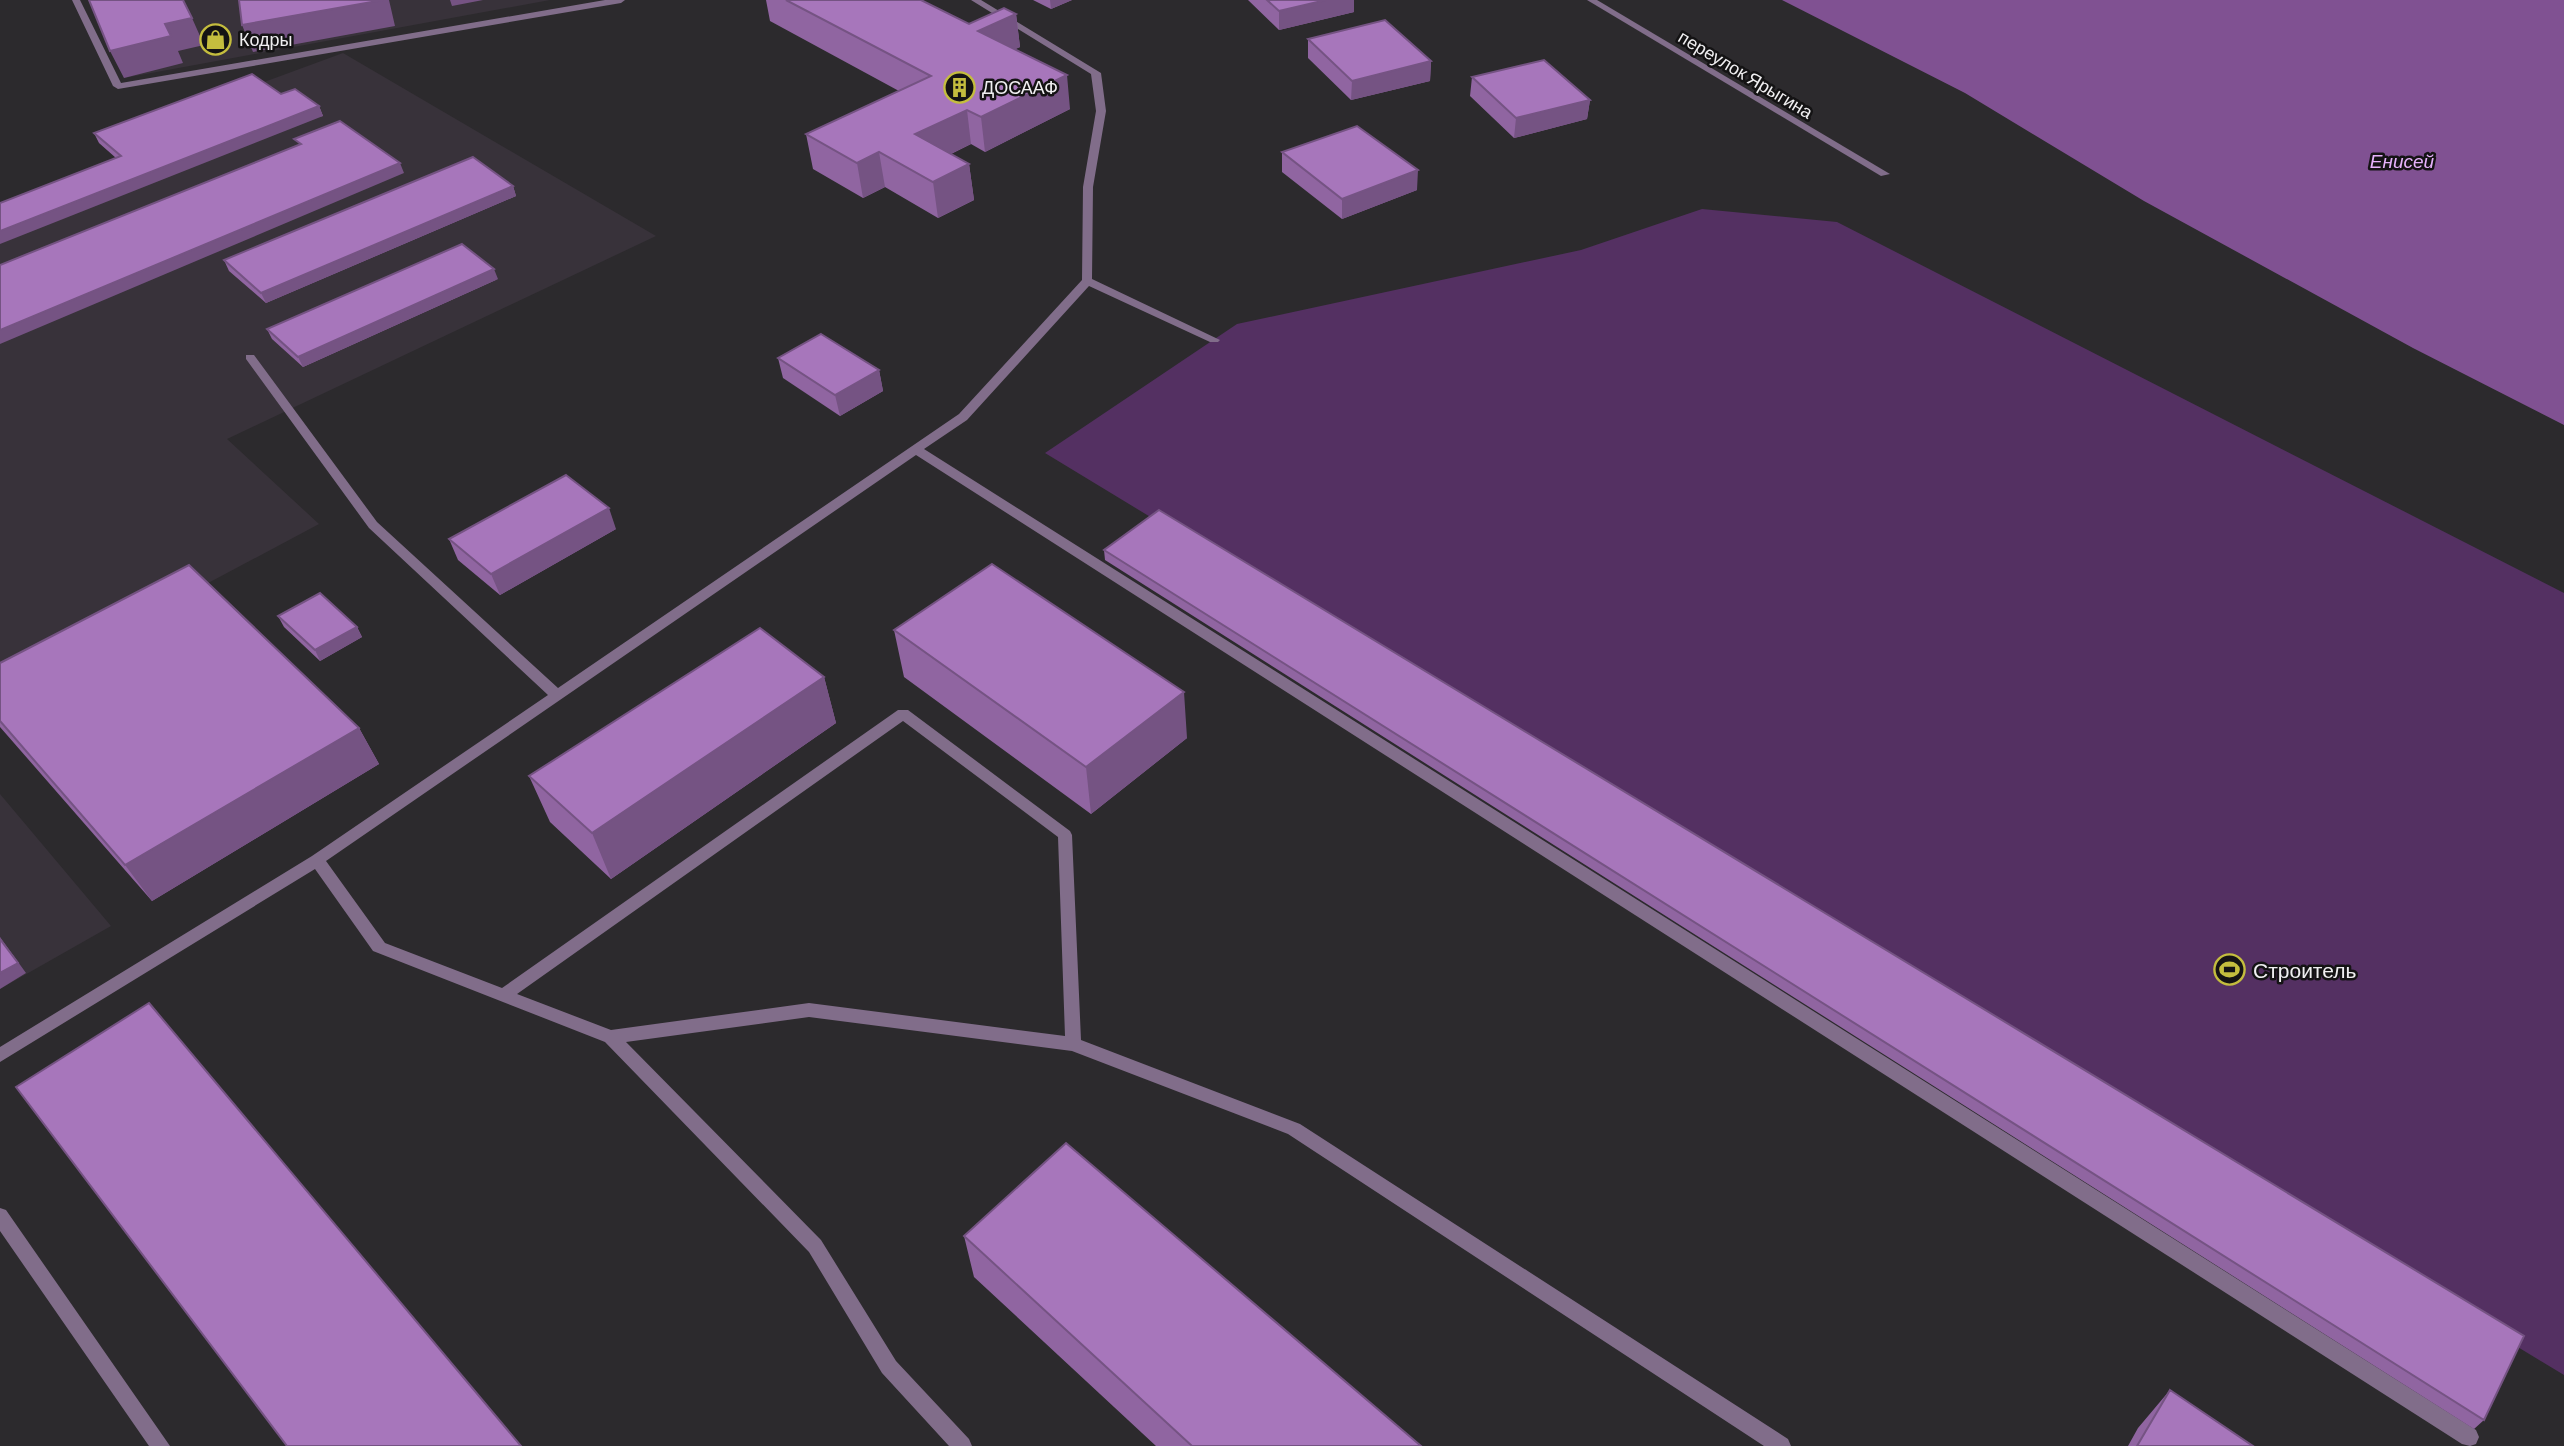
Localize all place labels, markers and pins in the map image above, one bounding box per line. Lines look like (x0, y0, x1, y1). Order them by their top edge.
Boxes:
shop icon: Кодры (199, 22, 233, 56)
place label: Кодры (239, 28, 293, 50)
building icon: ДОСААФ (942, 70, 976, 104)
place label: ДОСААФ (982, 76, 1058, 98)
sports icon: Строитель (2213, 952, 2247, 986)
place label: Строитель (2253, 957, 2356, 982)

